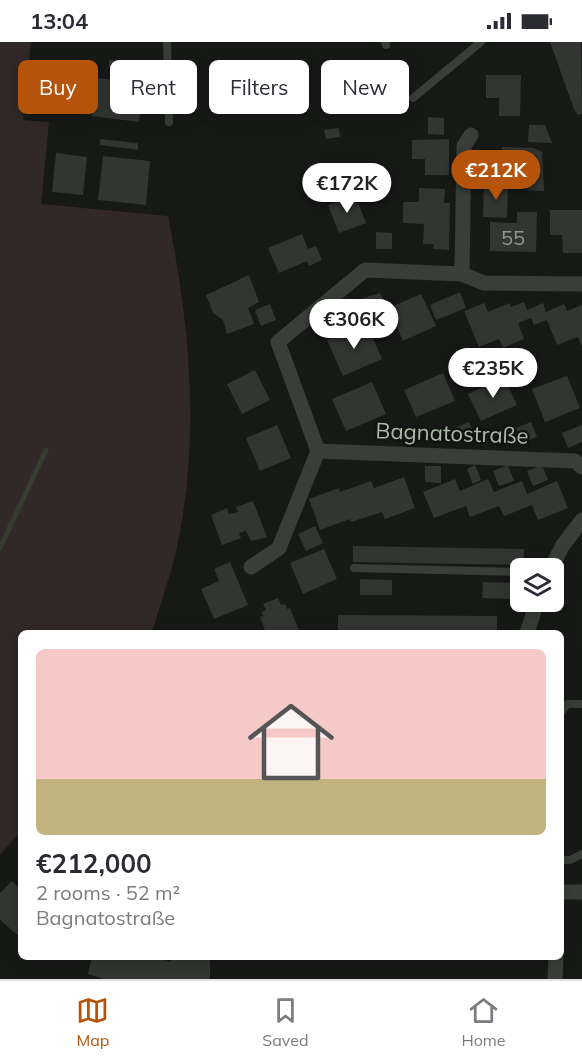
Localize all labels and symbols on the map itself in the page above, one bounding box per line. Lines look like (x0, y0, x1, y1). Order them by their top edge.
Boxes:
pin: €212K (454, 150, 538, 201)
pin: €172K (305, 163, 389, 214)
house number: 55 (501, 225, 525, 250)
pin: €306K (312, 299, 396, 350)
pin: €235K (451, 348, 535, 399)
street label: Bagnatostraße (375, 416, 529, 450)

